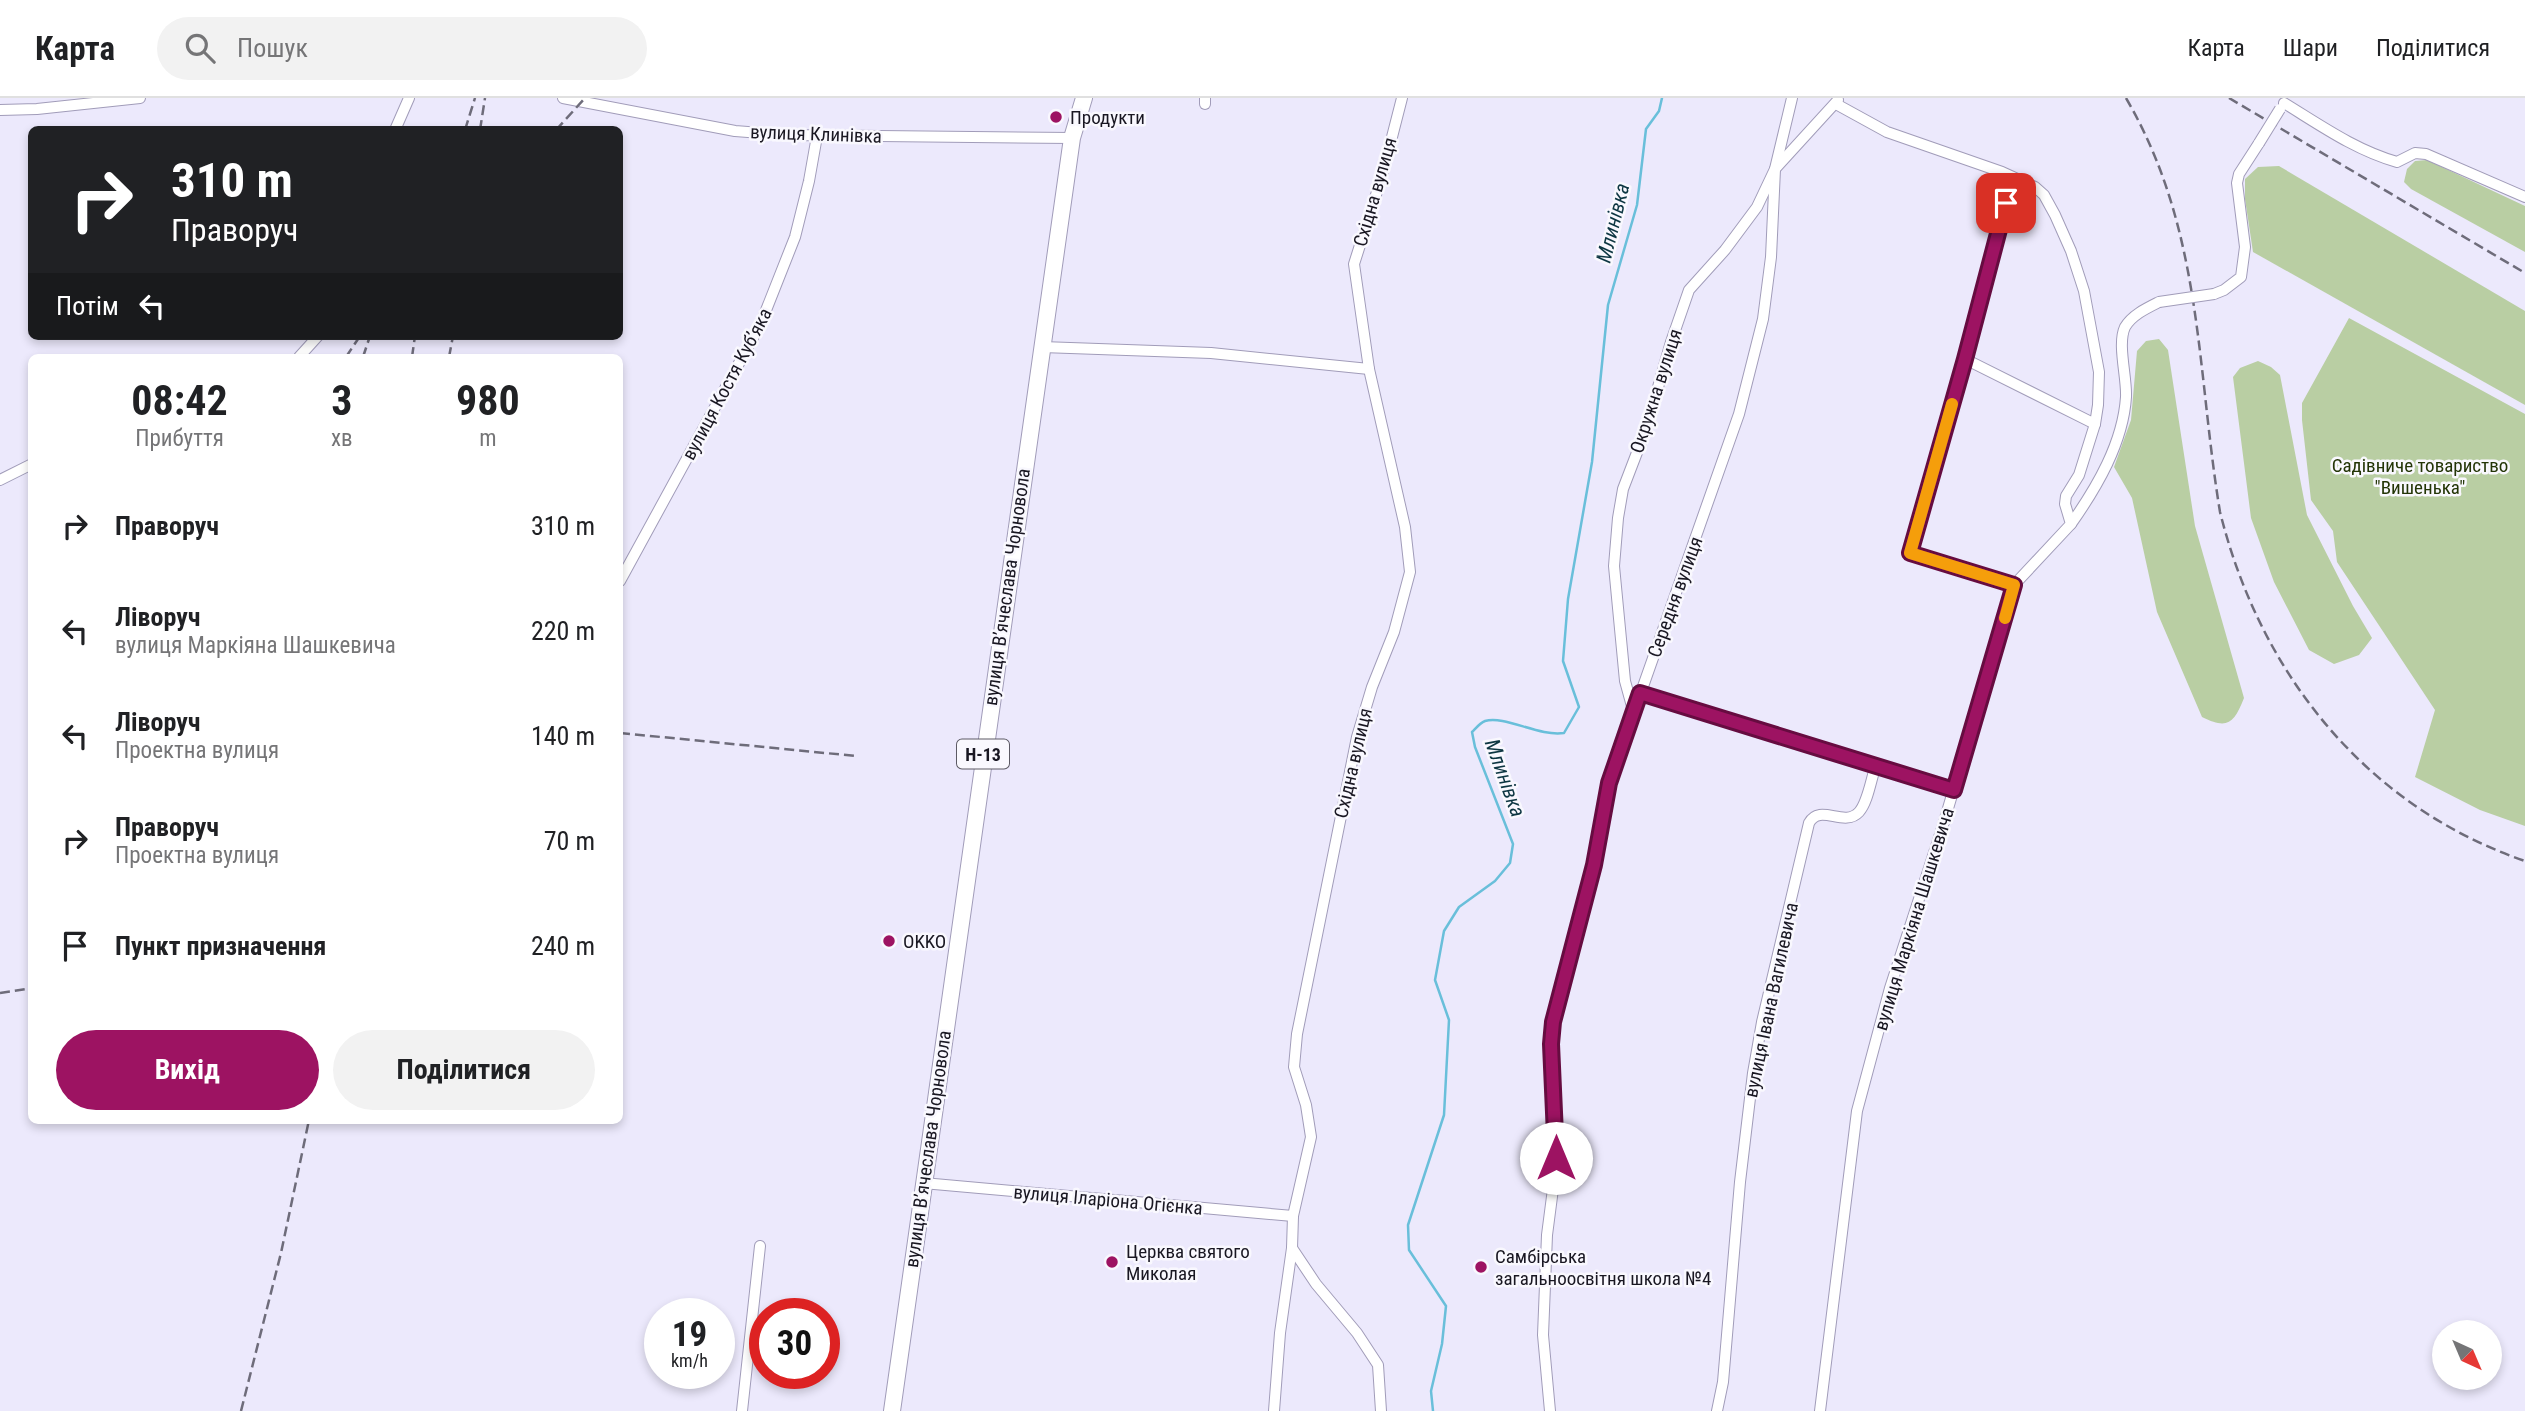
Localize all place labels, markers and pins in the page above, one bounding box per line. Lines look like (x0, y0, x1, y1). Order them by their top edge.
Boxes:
place label: Продукти (1070, 106, 1145, 129)
marker: Продукти (1048, 109, 1064, 125)
pin (1976, 173, 2036, 233)
place label: OKKO (903, 930, 946, 953)
marker: OKKO (881, 933, 897, 949)
place label: Церква святого Миколая (1126, 1240, 1250, 1285)
place label: Самбірська загальноосвітня школа №4 (1495, 1245, 1711, 1290)
marker: Церква святого Миколая (1104, 1254, 1120, 1270)
marker: Самбірська загальноосвітня школа №4 (1473, 1259, 1489, 1275)

